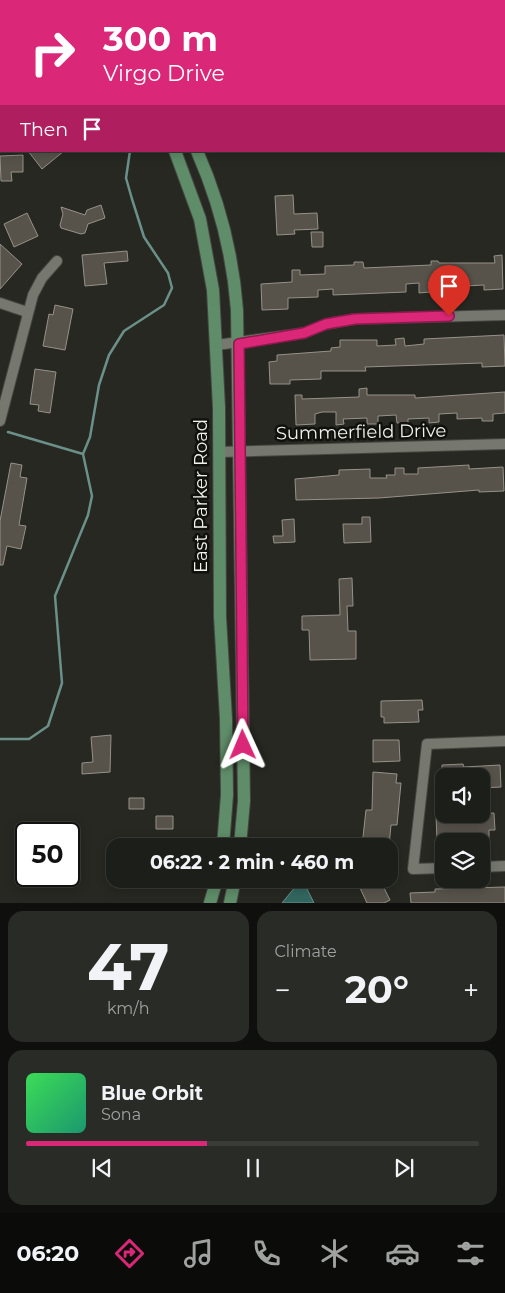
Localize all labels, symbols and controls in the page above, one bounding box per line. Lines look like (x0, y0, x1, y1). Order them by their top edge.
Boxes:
text: 300 m (103, 17, 218, 60)
icon: right (20, 20, 85, 85)
text: Virgo Drive (103, 60, 225, 87)
icon: arrive (78, 115, 106, 143)
text: Then (20, 118, 68, 141)
pin (428, 265, 470, 316)
icon: arrive (435, 272, 463, 300)
street label: East Parker Road (190, 419, 212, 573)
street label: Summerfield Drive (276, 420, 447, 444)
position arrow (216, 718, 268, 770)
map controls (435, 768, 490, 888)
button: sound (435, 768, 490, 823)
speed limit sign: 50 (15, 822, 80, 887)
button: layers (435, 833, 490, 888)
text: 06:22 · 2 min · 460 m (150, 851, 354, 874)
text: 47 (87, 927, 169, 1006)
text: Climate (275, 942, 337, 961)
text: 20° (345, 966, 409, 1013)
text: − (275, 973, 291, 1007)
text: + (463, 973, 479, 1007)
text: km/h (107, 999, 150, 1018)
text: Blue Orbit (101, 1082, 203, 1105)
text: Sona (101, 1105, 141, 1124)
icon: previous (88, 1154, 116, 1182)
icon: pause (239, 1154, 267, 1182)
icon: next (390, 1154, 418, 1182)
icon: directions (112, 1236, 147, 1271)
icon: music (181, 1236, 216, 1271)
icon: phone (249, 1236, 284, 1271)
icon: climate (317, 1236, 352, 1271)
icon: car (385, 1236, 420, 1271)
icon: filters (453, 1236, 488, 1271)
text: 06:20 (17, 1240, 79, 1267)

